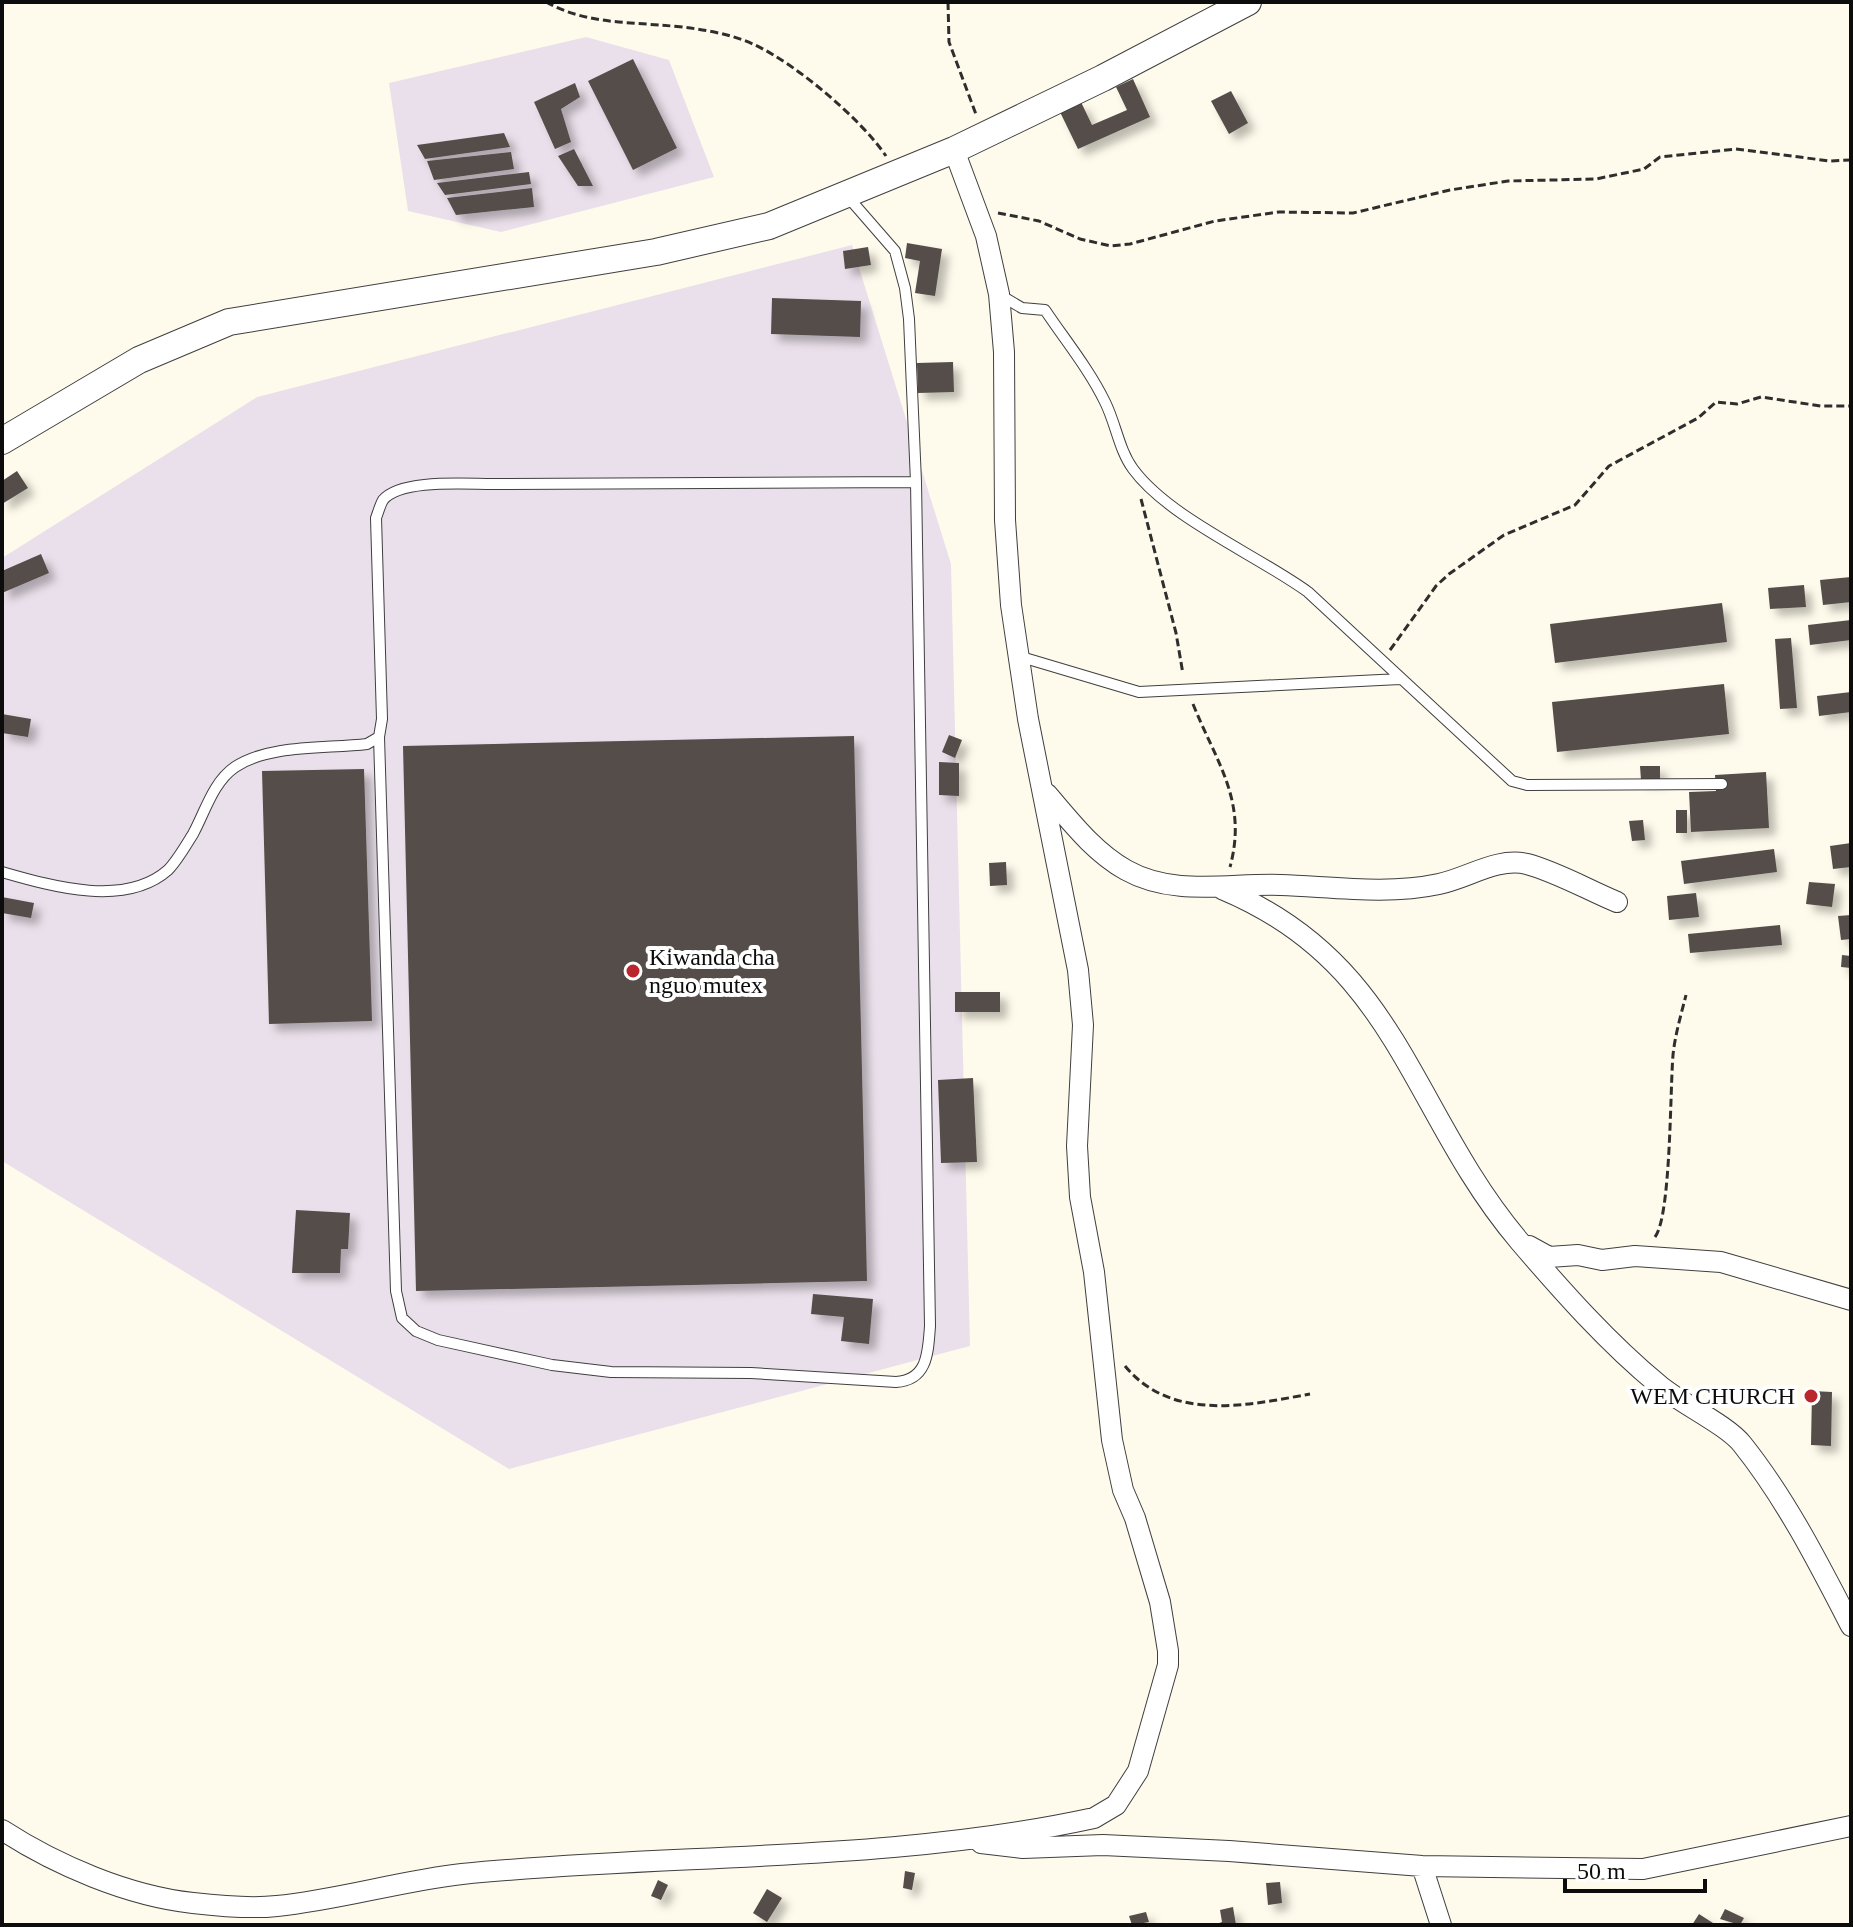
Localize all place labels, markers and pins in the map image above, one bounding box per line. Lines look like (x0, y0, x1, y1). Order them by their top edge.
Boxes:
place label: Kiwanda cha nguo mutex (649, 944, 775, 998)
marker: Kiwanda cha nguo mutex (624, 962, 642, 980)
place label: WEM CHURCH (1630, 1383, 1795, 1409)
marker: WEM CHURCH (1802, 1387, 1820, 1405)

